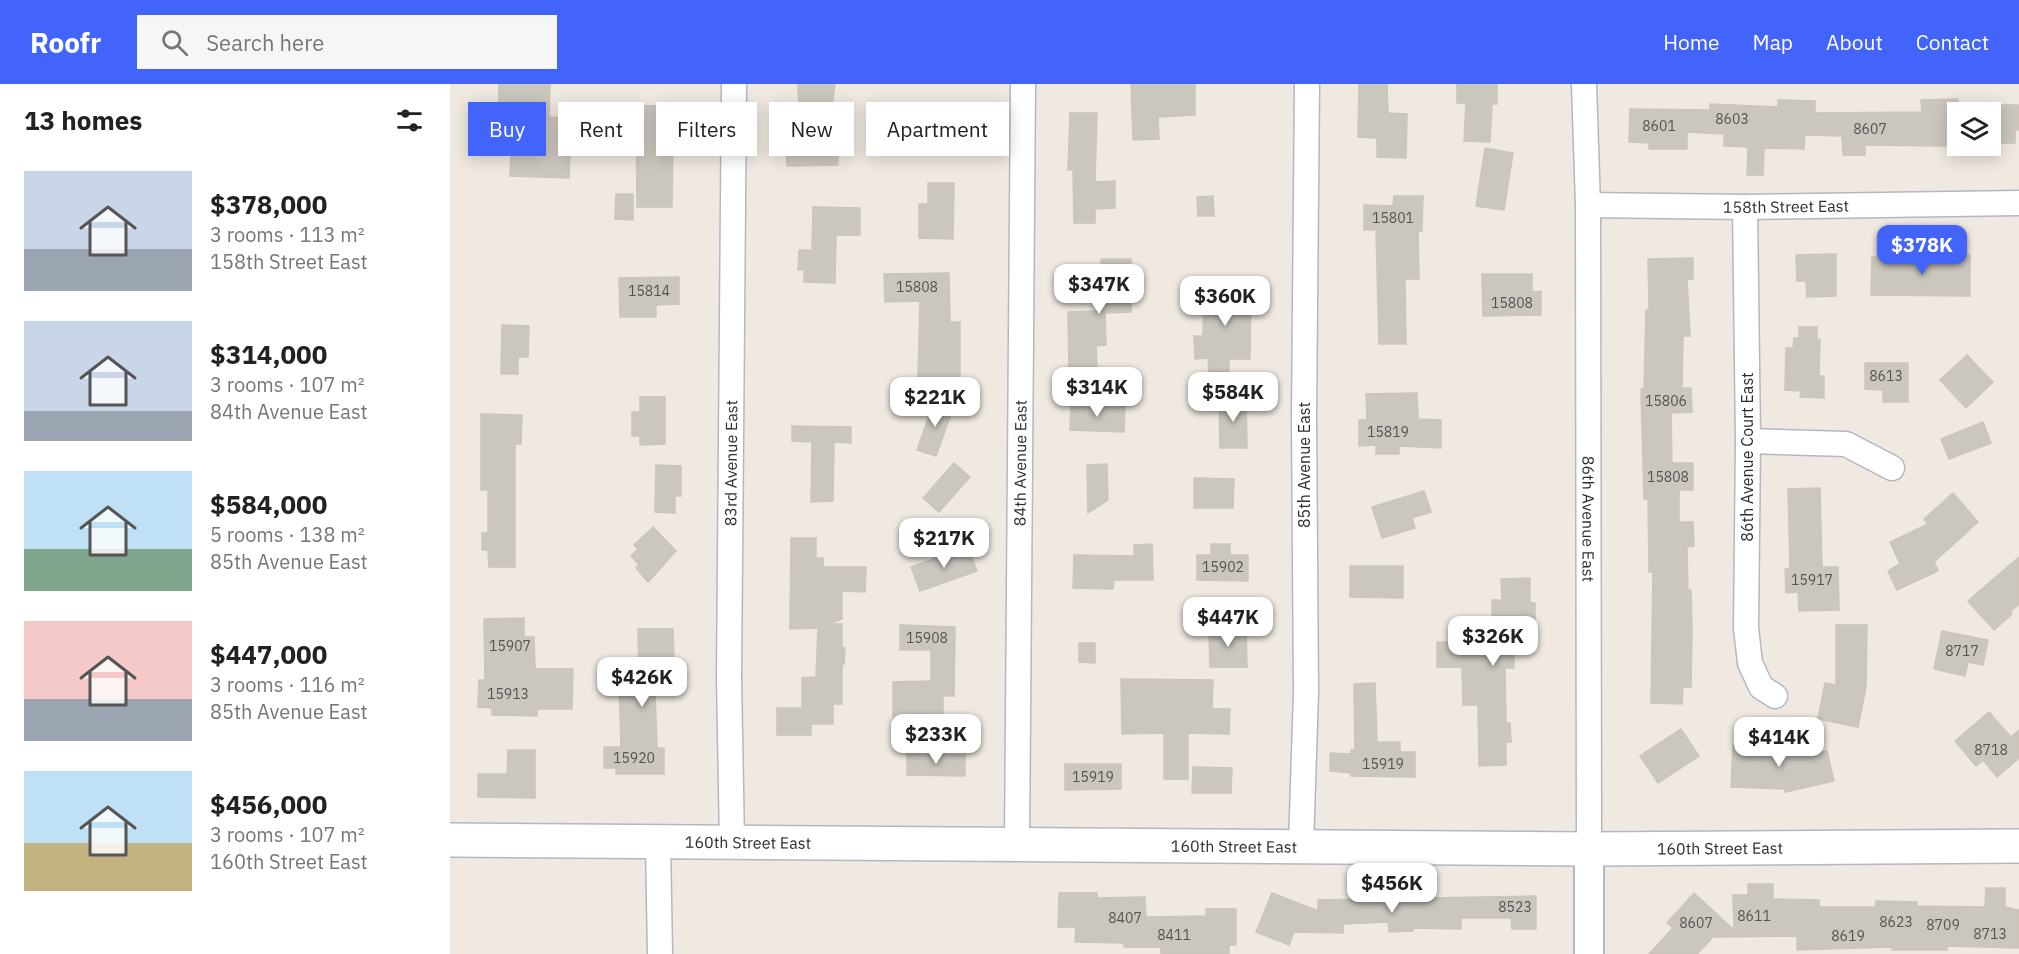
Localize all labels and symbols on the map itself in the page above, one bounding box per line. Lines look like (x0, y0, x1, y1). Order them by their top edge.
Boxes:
house number: 8603 (1715, 110, 1749, 128)
house number: 8601 (1642, 117, 1676, 135)
house number: 8607 (1853, 120, 1887, 138)
street label: 158th Street East (1723, 195, 1849, 217)
house number: 15801 (1372, 209, 1414, 227)
pin: $378K (1880, 225, 1964, 276)
pin: $347K (1057, 264, 1141, 315)
pin: $360K (1183, 276, 1267, 327)
house number: 15808 (896, 278, 938, 296)
house number: 15814 (628, 282, 670, 300)
house number: 15808 (1491, 294, 1533, 312)
pin: $314K (1055, 367, 1139, 418)
house number: 8613 (1869, 367, 1903, 385)
pin: $584K (1191, 372, 1275, 423)
street label: 86th Avenue Court East (1737, 372, 1757, 542)
pin: $221K (893, 377, 977, 428)
house number: 15806 (1645, 392, 1687, 410)
street label: 83rd Avenue East (720, 400, 741, 526)
street label: 84th Avenue East (1010, 400, 1031, 526)
street label: 85th Avenue East (1294, 402, 1314, 528)
house number: 15819 (1367, 423, 1409, 441)
street label: 86th Avenue East (1578, 456, 1599, 582)
house number: 15808 (1647, 468, 1689, 486)
pin: $217K (902, 518, 986, 569)
house number: 15902 (1202, 558, 1244, 576)
house number: 15917 (1791, 571, 1833, 589)
pin: $447K (1186, 597, 1270, 648)
pin: $326K (1451, 616, 1535, 667)
house number: 15908 (906, 629, 948, 647)
house number: 15907 (489, 637, 531, 655)
house number: 8717 (1945, 642, 1979, 660)
pin: $426K (600, 657, 684, 708)
house number: 15913 (487, 685, 529, 703)
pin: $233K (894, 714, 978, 765)
pin: $414K (1737, 717, 1821, 768)
house number: 8718 (1974, 741, 2008, 759)
house number: 15920 (613, 749, 655, 767)
house number: 15919 (1362, 755, 1404, 773)
house number: 15919 (1072, 768, 1114, 786)
street label: 160th Street East (685, 832, 811, 853)
street label: 160th Street East (1171, 836, 1297, 857)
street label: 160th Street East (1657, 838, 1783, 859)
pin: $456K (1350, 863, 1434, 914)
house number: 8523 (1498, 898, 1532, 916)
house number: 8611 (1737, 907, 1771, 925)
house number: 8407 (1108, 909, 1142, 927)
house number: 8623 (1879, 913, 1913, 931)
house number: 8607 (1679, 914, 1713, 932)
house number: 8709 (1926, 916, 1960, 934)
house number: 8713 (1973, 925, 2007, 943)
house number: 8411 (1157, 926, 1191, 944)
house number: 8619 (1831, 927, 1865, 945)

